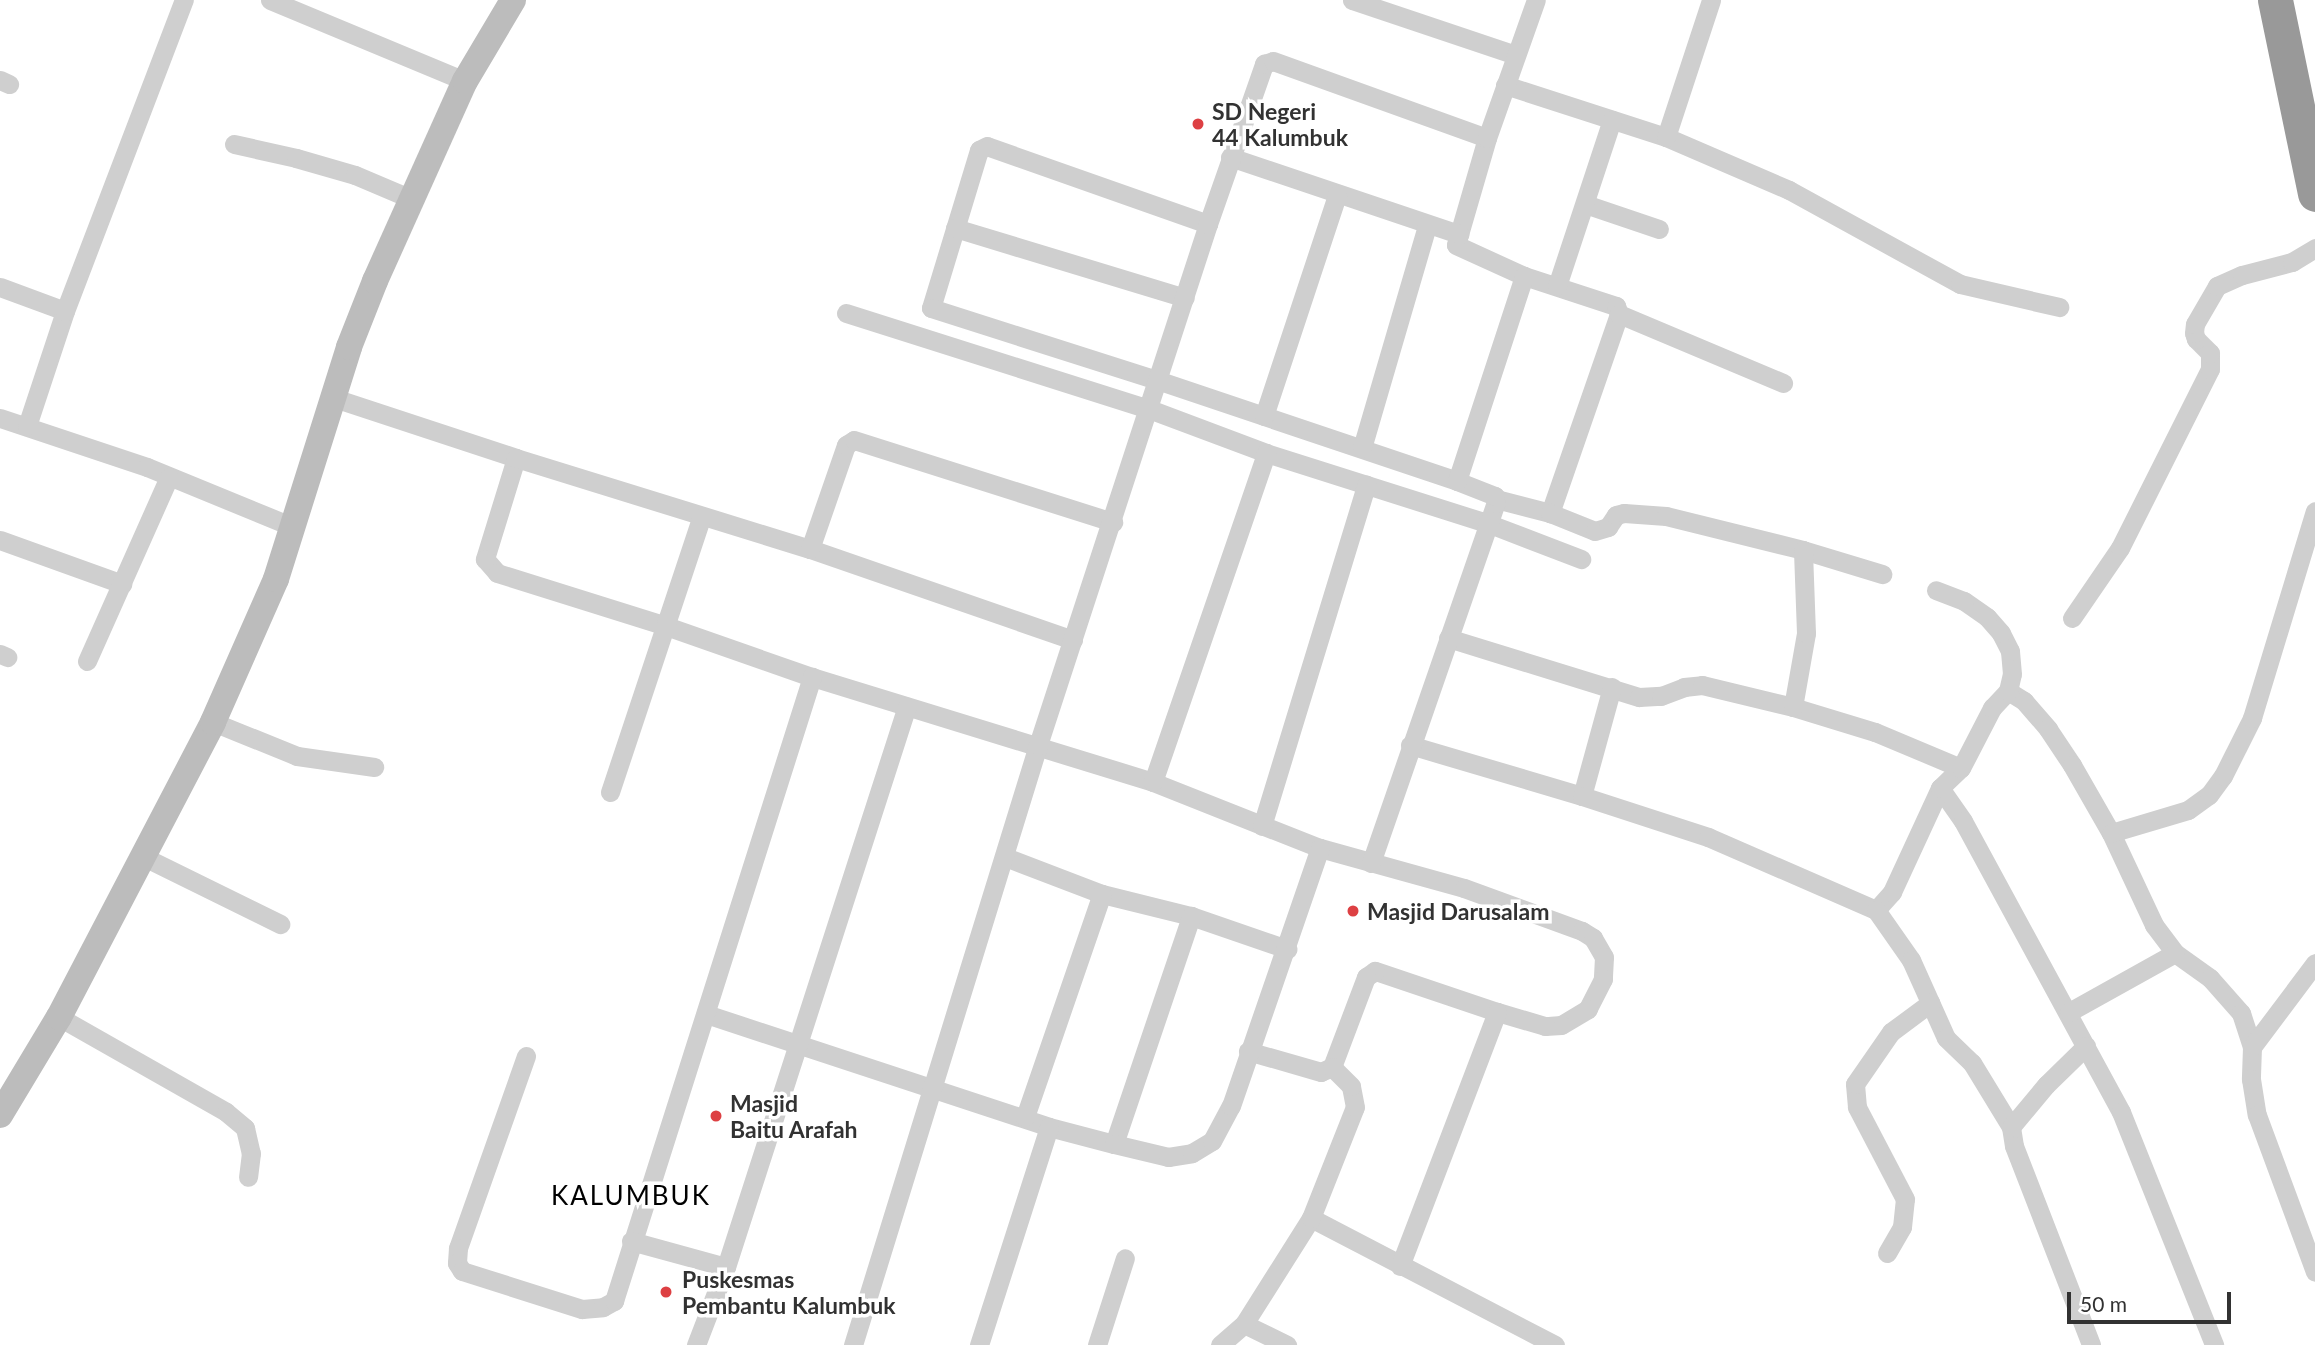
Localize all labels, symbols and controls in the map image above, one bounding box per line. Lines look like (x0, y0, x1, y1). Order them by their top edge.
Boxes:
place label: SD Negeri 44 Kalumbuk (1212, 97, 1348, 151)
marker: SD Negeri 44 Kalumbuk (1190, 116, 1206, 132)
place label: Masjid Darusalam (1367, 897, 1549, 925)
marker: Masjid Darusalam (1345, 903, 1361, 919)
place label: Masjid Baitu Arafah (730, 1089, 858, 1143)
marker: Masjid Baitu Arafah (708, 1108, 724, 1124)
district label: KALUMBUK (552, 1180, 710, 1212)
place label: Puskesmas Pembantu Kalumbuk (682, 1265, 896, 1319)
scale bar (2070, 1278, 2234, 1322)
marker: Puskesmas Pembantu Kalumbuk (656, 1282, 676, 1302)
text: 50 m (2080, 1291, 2127, 1316)

